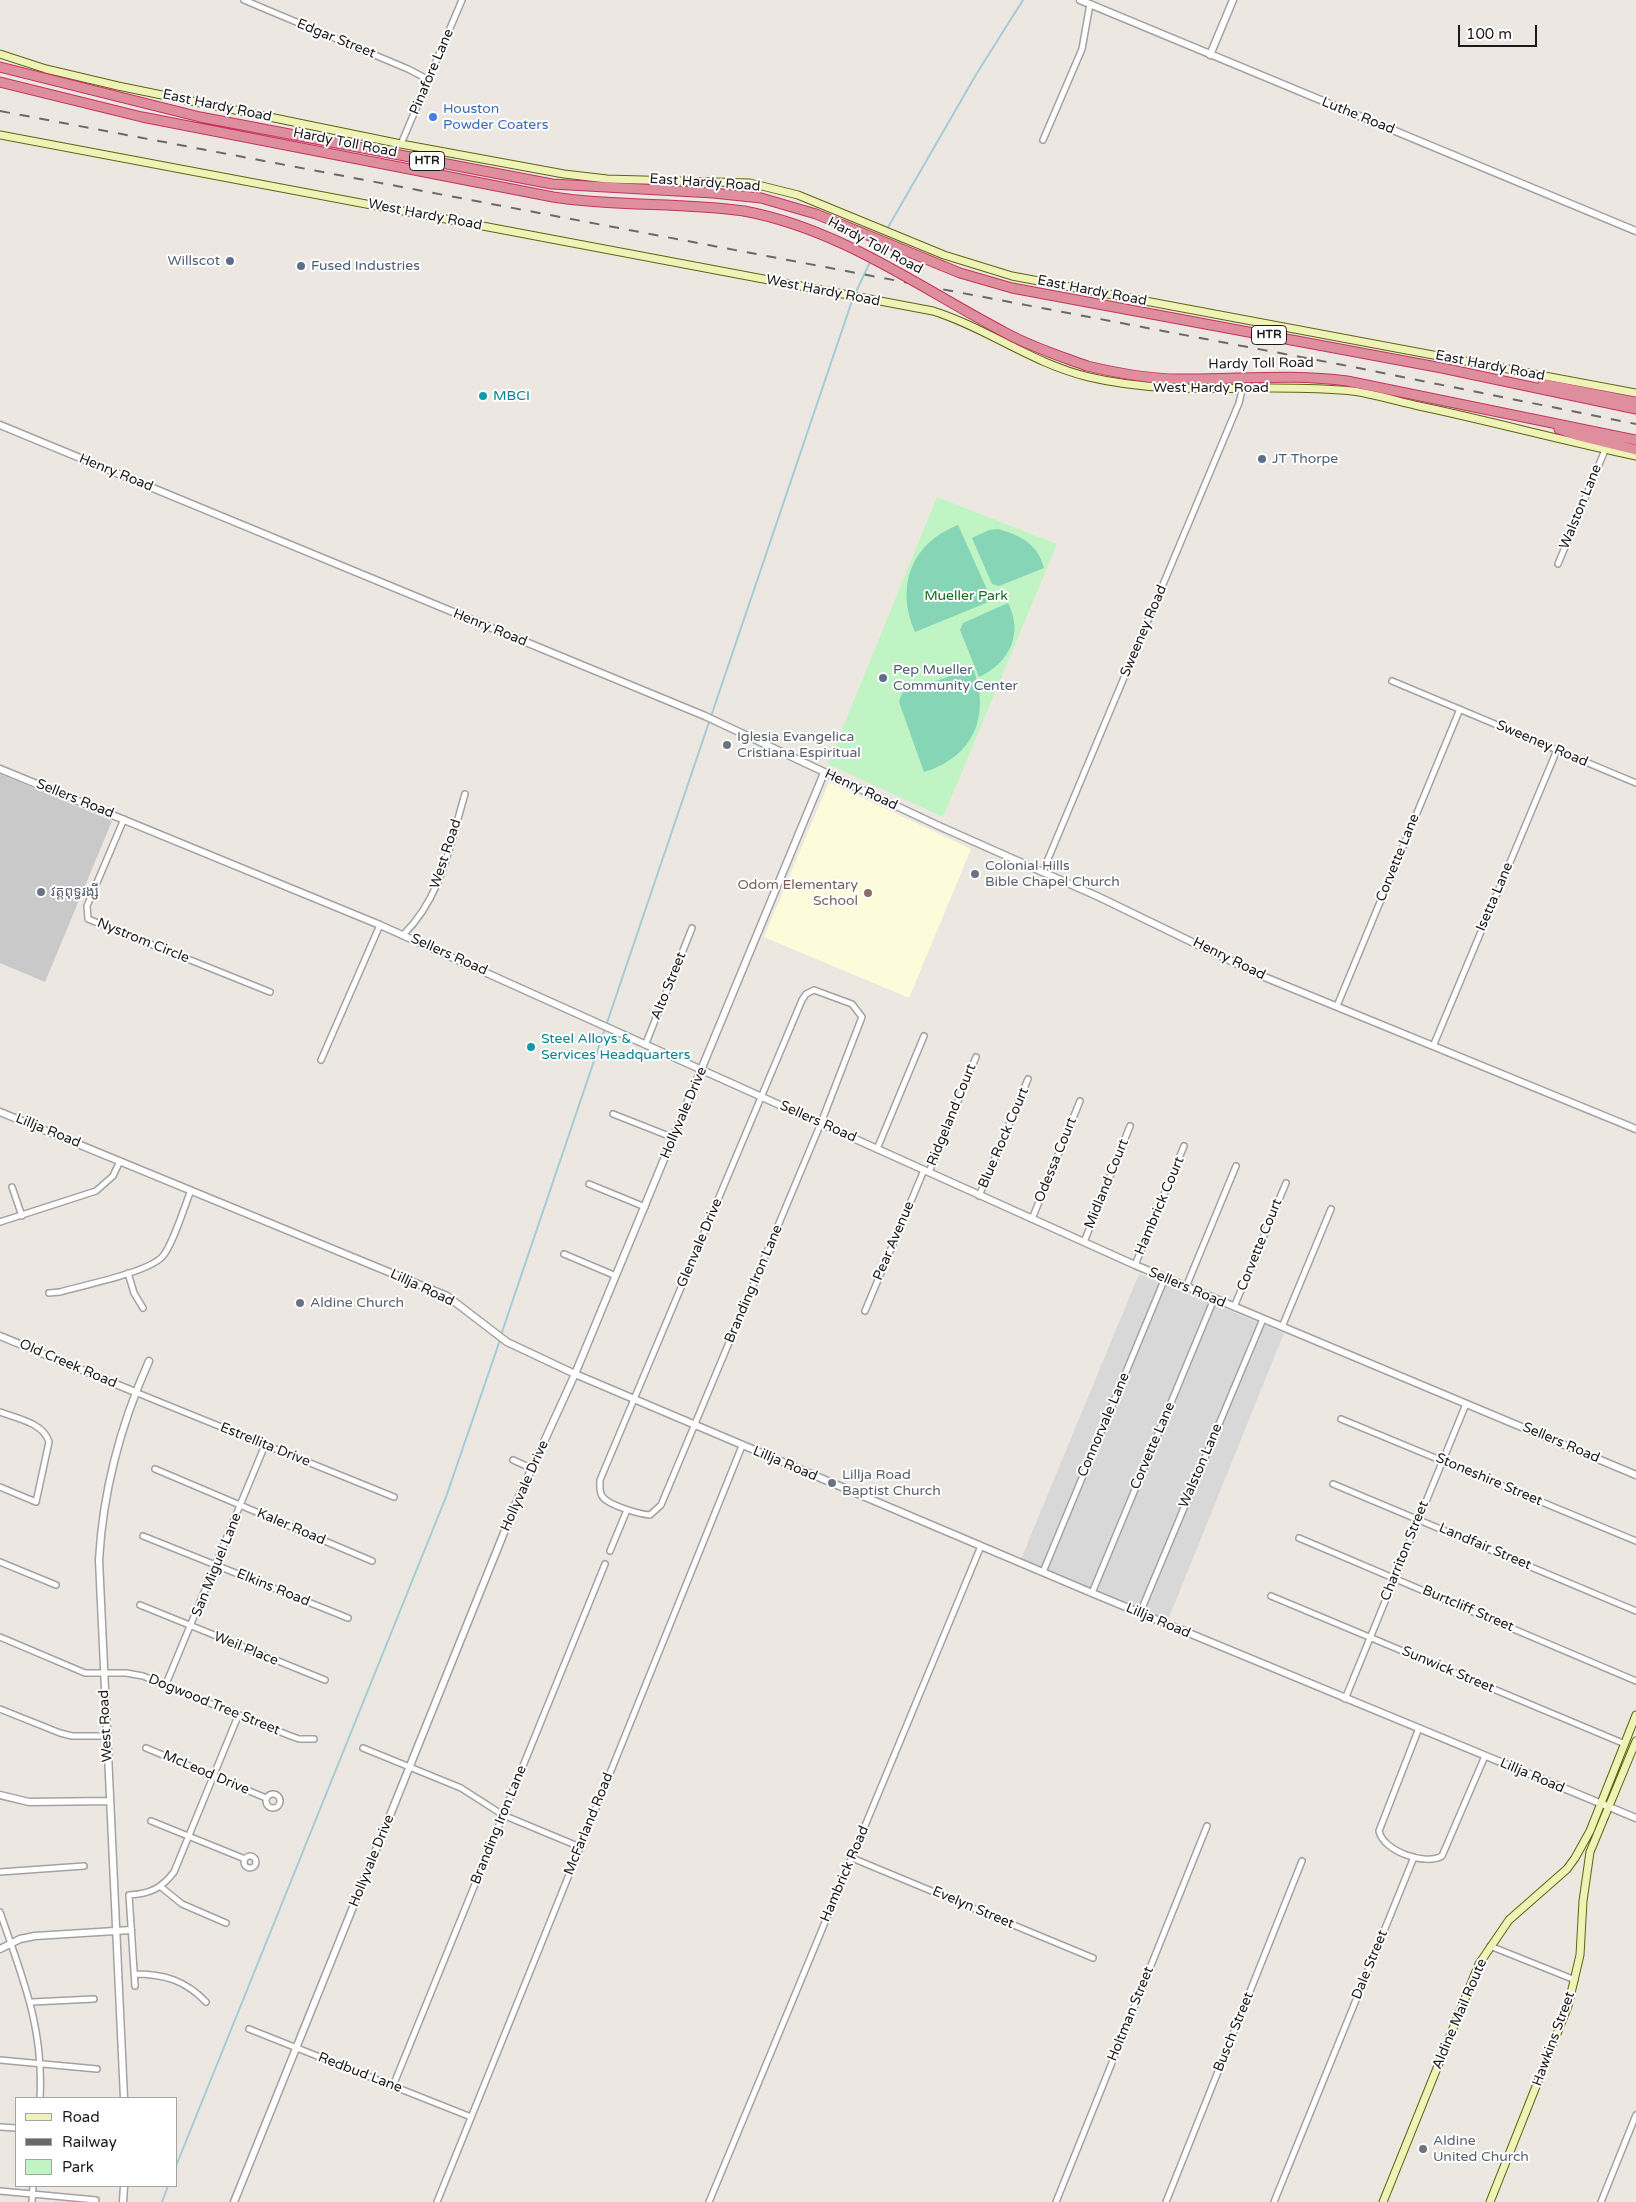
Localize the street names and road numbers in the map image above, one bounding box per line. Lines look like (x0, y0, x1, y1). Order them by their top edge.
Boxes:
street label: Edgar Street (294, 16, 378, 62)
street label: Pinafore Lane (406, 27, 458, 117)
street label: East Hardy Road (161, 86, 273, 126)
street label: Luthe Road (1319, 94, 1397, 138)
street label: Hardy Toll Road (292, 125, 398, 161)
road number: HTR (410, 152, 444, 170)
street label: East Hardy Road (649, 171, 761, 195)
street label: West Hardy Road (367, 196, 483, 234)
street label: Hardy Toll Road (824, 214, 926, 278)
street label: West Hardy Road (765, 272, 881, 310)
street label: East Hardy Road (1036, 272, 1148, 310)
road number: HTR (1252, 326, 1286, 344)
street label: East Hardy Road (1434, 347, 1546, 385)
street label: Hardy Toll Road (1208, 355, 1314, 373)
street label: West Hardy Road (1153, 380, 1269, 396)
street label: Henry Road (76, 451, 156, 495)
street label: Walston Lane (1556, 462, 1606, 552)
street label: Sweeney Road (1117, 583, 1171, 679)
street label: Henry Road (450, 606, 530, 650)
street label: Sweeney Road (1494, 717, 1590, 771)
street label: Henry Road (822, 766, 900, 814)
street label: Sellers Road (34, 776, 116, 822)
street label: Corvette Lane (1373, 812, 1423, 904)
street label: West Road (427, 817, 465, 891)
street label: Isetta Lane (1473, 860, 1517, 934)
street label: Nystrom Circle (94, 915, 192, 967)
street label: Sellers Road (408, 931, 490, 979)
street label: Henry Road (1190, 934, 1268, 984)
street label: Alto Street (648, 950, 690, 1022)
street label: Ridgeland Court (924, 1061, 980, 1169)
street label: Hollyvale Drive (657, 1065, 711, 1161)
street label: Blue Rock Court (975, 1085, 1033, 1191)
street label: Sellers Road (777, 1098, 859, 1146)
street label: Lillja Road (13, 1110, 83, 1152)
street label: Odessa Court (1031, 1115, 1081, 1205)
street label: Midland Court (1081, 1137, 1133, 1231)
street label: Hambrick Court (1132, 1154, 1188, 1258)
street label: Glenvale Drive (674, 1196, 726, 1290)
street label: Corvette Court (1234, 1196, 1286, 1294)
street label: Pear Avenue (870, 1199, 918, 1283)
street label: Branding Iron Lane (722, 1222, 786, 1346)
street label: Sellers Road (1146, 1264, 1228, 1312)
street label: Lillja Road (387, 1266, 457, 1310)
street label: Old Creek Road (17, 1336, 119, 1392)
street label: Connorvale Lane (1074, 1370, 1134, 1480)
street label: Corvette Lane (1127, 1400, 1179, 1492)
street label: Estrellita Drive (217, 1419, 313, 1471)
street label: Sellers Road (1520, 1419, 1602, 1467)
street label: Walston Lane (1176, 1421, 1226, 1511)
street label: Hollyvale Drive (497, 1438, 553, 1534)
street label: Lillja Road (750, 1443, 820, 1485)
street label: Stoneshire Street (1433, 1450, 1545, 1510)
street label: Charriton Street (1377, 1499, 1433, 1603)
street label: Kaler Road (254, 1505, 328, 1549)
street label: San Miguel Lane (189, 1511, 245, 1619)
street label: Landfair Street (1436, 1520, 1534, 1574)
street label: Elkins Road (234, 1566, 312, 1610)
street label: Burtcliff Street (1420, 1582, 1516, 1636)
street label: Lillja Road (1123, 1600, 1193, 1642)
street label: Weil Place (211, 1628, 281, 1670)
street label: Sunwick Street (1399, 1643, 1497, 1697)
street label: Dogwood Tree Street (146, 1671, 282, 1739)
street label: West Road (96, 1689, 116, 1763)
street label: McLeod Drive (160, 1747, 252, 1799)
street label: Lillja Road (1497, 1755, 1567, 1797)
street label: Branding Iron Lane (467, 1763, 531, 1887)
street label: McFarland Road (561, 1770, 617, 1878)
street label: Hollyvale Drive (346, 1812, 398, 1910)
street label: Hambrick Road (817, 1823, 873, 1925)
street label: Evelyn Street (930, 1883, 1016, 1933)
street label: Dale Street (1348, 1928, 1392, 2002)
street label: Aldine Mail Route (1429, 1956, 1491, 2072)
street label: Holtman Street (1104, 1964, 1158, 2064)
street label: Hawkins Street (1529, 1989, 1579, 2089)
street label: Busch Street (1210, 1990, 1258, 2074)
street label: Redbud Lane (315, 2049, 405, 2097)

